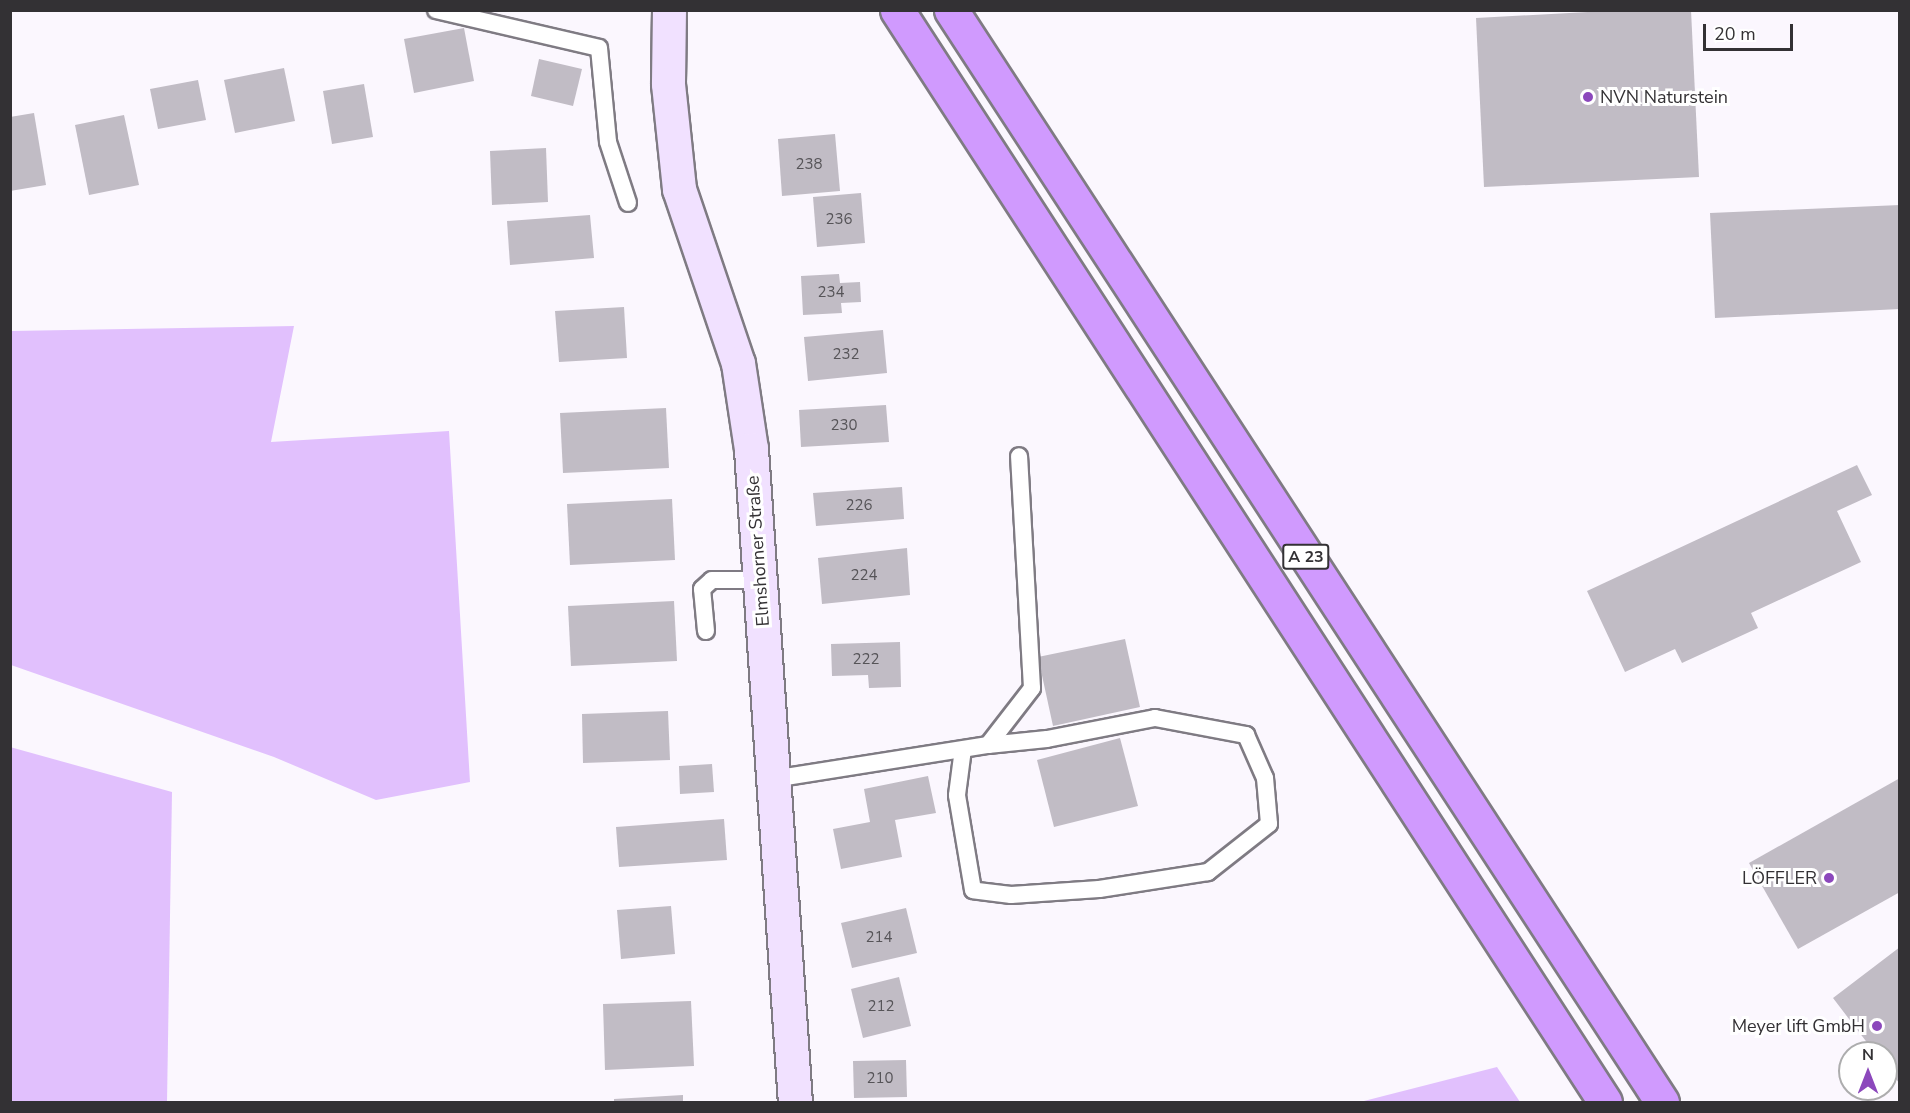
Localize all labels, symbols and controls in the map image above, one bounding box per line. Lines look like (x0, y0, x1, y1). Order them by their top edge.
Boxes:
scale bar (1706, 12, 1796, 50)
text: 20 m (1714, 22, 1756, 46)
place label: NVN Naturstein (1600, 86, 1728, 108)
marker: NVN Naturstein (1581, 90, 1595, 104)
house number: 238 (796, 156, 822, 174)
house number: 236 (826, 211, 852, 229)
house number: 234 (818, 284, 844, 302)
house number: 232 (833, 346, 859, 364)
house number: 230 (831, 417, 857, 435)
street label: Elmshorner Straße (742, 475, 774, 627)
house number: 226 (846, 497, 872, 515)
road number: A 23 (1282, 544, 1330, 570)
house number: 224 (851, 567, 877, 585)
house number: 222 (853, 651, 879, 669)
place label: LÖFFLER (1742, 867, 1817, 889)
marker: LÖFFLER (1822, 871, 1836, 885)
house number: 214 (866, 929, 892, 947)
house number: 212 (868, 998, 894, 1016)
place label: Meyer lift GmbH (1732, 1015, 1865, 1037)
marker: Meyer lift GmbH (1870, 1019, 1884, 1033)
north arrow (1838, 1041, 1898, 1101)
text: N (1862, 1044, 1874, 1066)
house number: 210 (867, 1070, 893, 1088)

